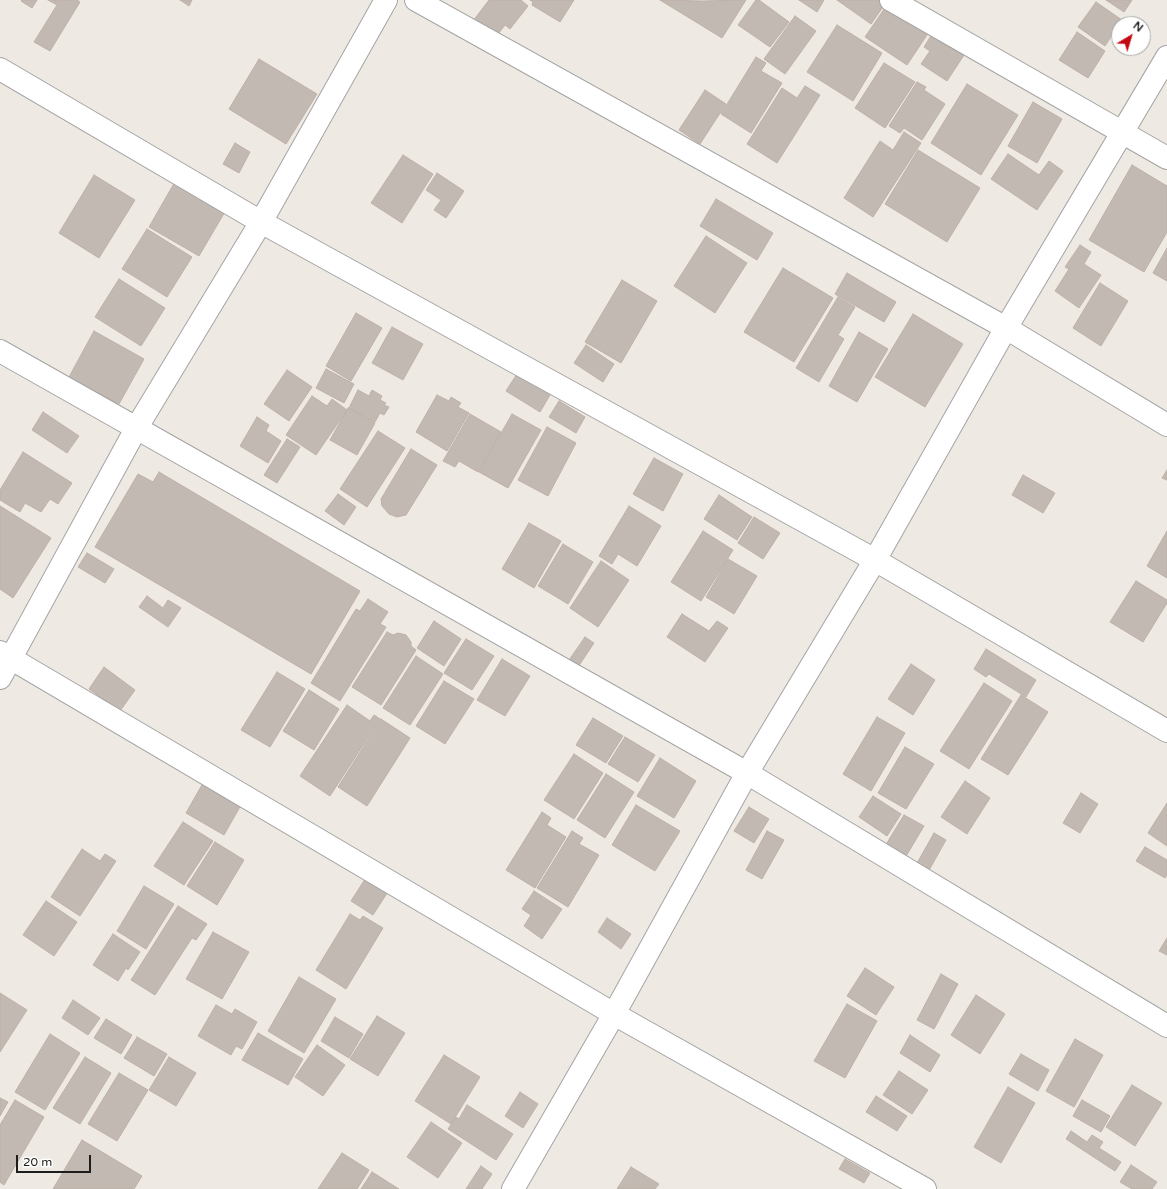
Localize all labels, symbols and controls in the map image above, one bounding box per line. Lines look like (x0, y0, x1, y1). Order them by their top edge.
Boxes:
north arrow (1111, 16, 1151, 56)
text: N (1131, 19, 1146, 35)
scale bar (18, 1147, 93, 1173)
text: 20 m (23, 1155, 52, 1169)

